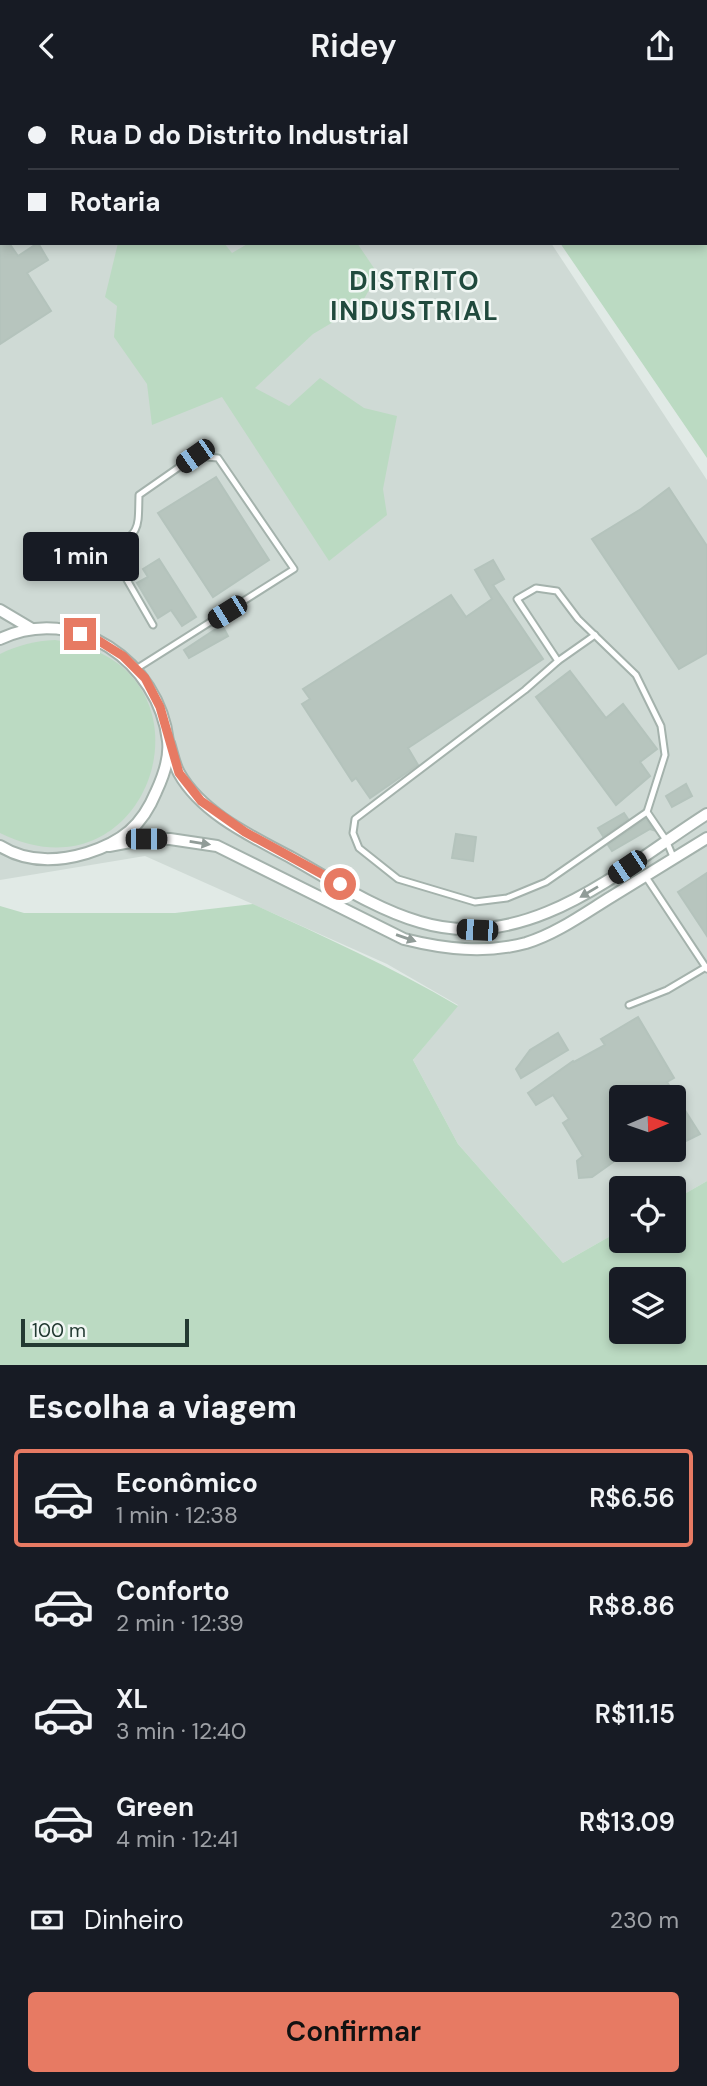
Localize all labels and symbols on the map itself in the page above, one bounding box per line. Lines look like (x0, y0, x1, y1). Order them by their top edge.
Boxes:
district label: DISTRITO INDUSTRIAL (330, 264, 500, 328)
car (172, 435, 219, 477)
callout: 1 min (22, 533, 138, 581)
car (204, 592, 251, 632)
route end (64, 618, 96, 650)
car (126, 829, 168, 850)
one-way arrow (190, 838, 212, 849)
car (604, 847, 651, 887)
route start (324, 868, 356, 900)
one-way arrow (579, 886, 598, 899)
car (456, 918, 499, 942)
one-way arrow (396, 933, 417, 944)
north arrow (609, 1085, 686, 1162)
scale bar (21, 1316, 189, 1348)

